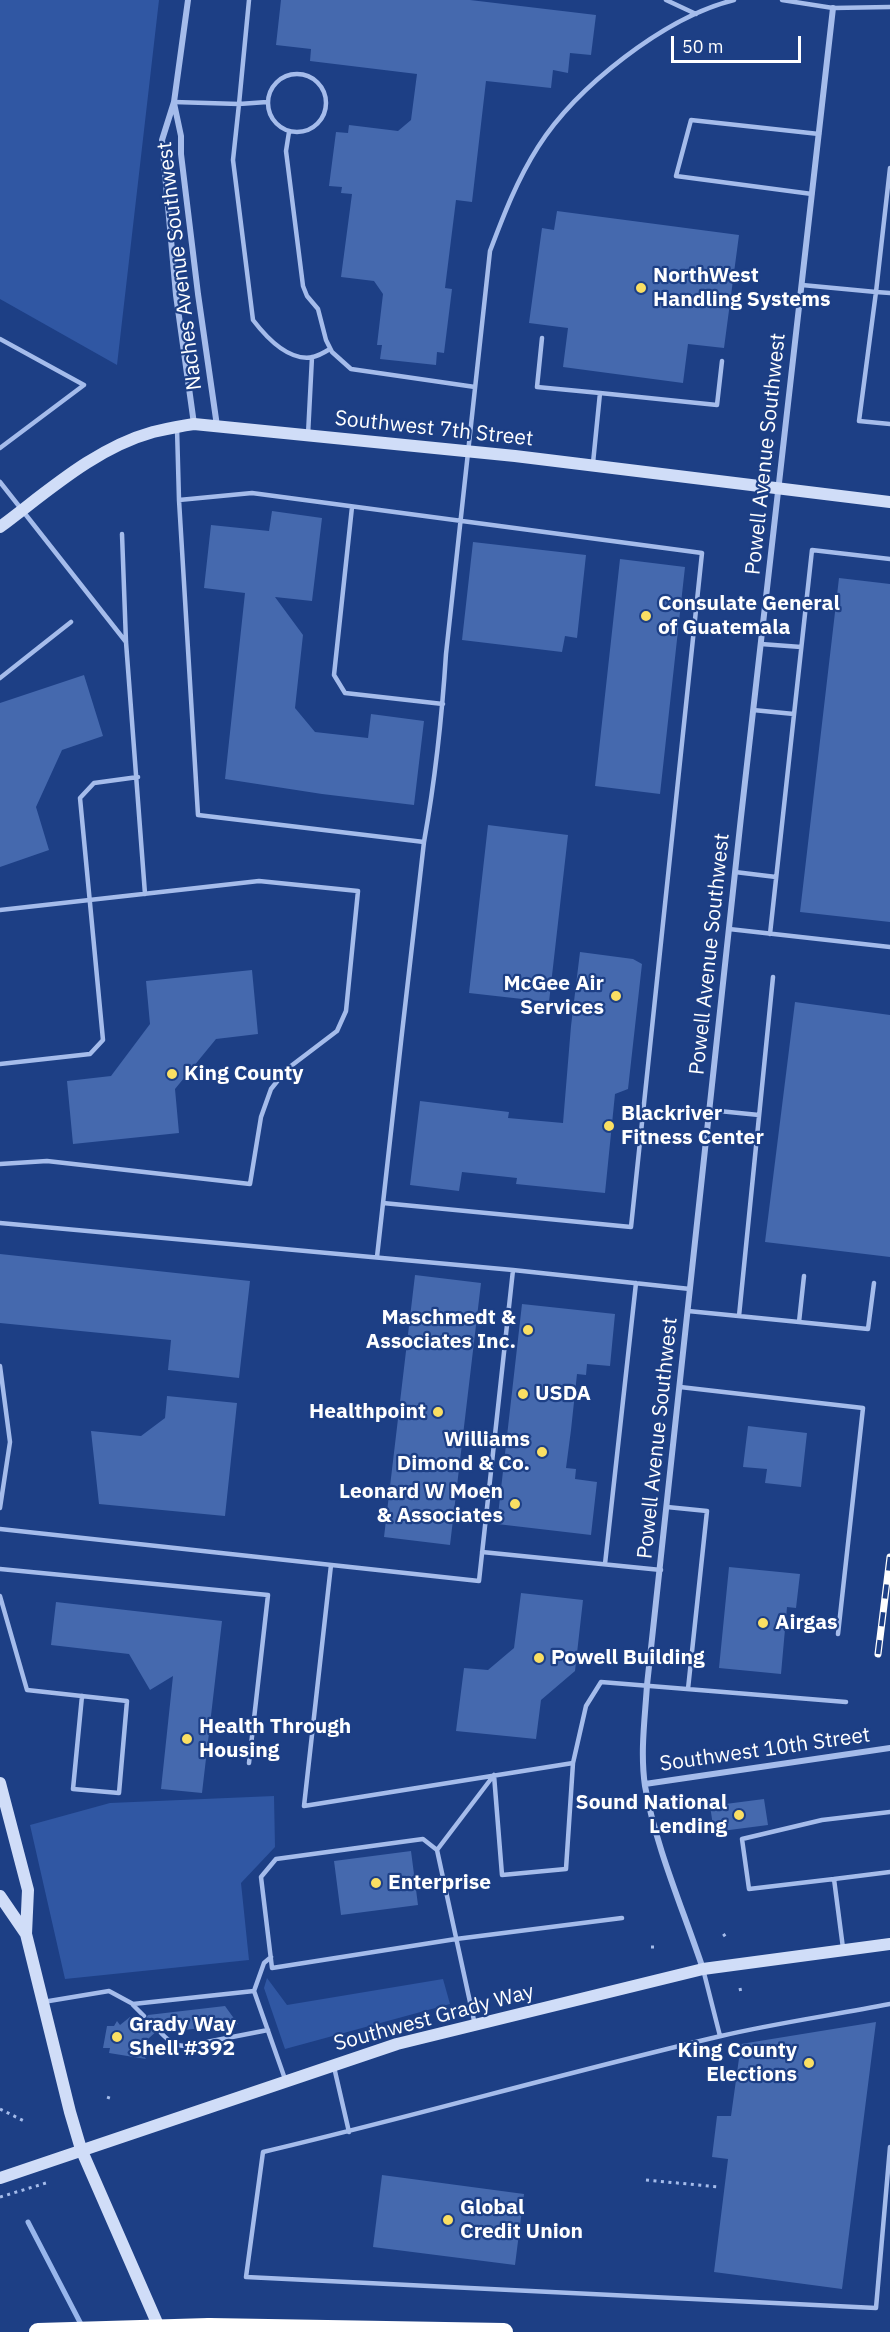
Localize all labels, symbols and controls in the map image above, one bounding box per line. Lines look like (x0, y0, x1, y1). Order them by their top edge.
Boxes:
scale bar (674, 24, 804, 62)
text: 50 m (682, 35, 724, 58)
street label: Naches Avenue Southwest (152, 140, 208, 392)
place label: NorthWest Handling Systems (653, 263, 831, 313)
marker: NorthWest Handling Systems (634, 281, 648, 295)
street label: Powell Avenue Southwest (741, 332, 791, 576)
street label: Southwest 7th Street (333, 406, 535, 452)
place label: Consulate General of Guatemala (658, 591, 840, 641)
marker: Consulate General of Guatemala (639, 609, 653, 623)
street label: Powell Avenue Southwest (685, 832, 735, 1076)
place label: McGee Air Services (503, 971, 604, 1021)
marker: McGee Air Services (609, 989, 623, 1003)
place label: King County (184, 1061, 303, 1087)
marker: King County (165, 1067, 179, 1081)
place label: Blackriver Fitness Center (621, 1101, 764, 1151)
marker: Blackriver Fitness Center (602, 1119, 616, 1133)
place label: Maschmedt & Associates Inc. (366, 1305, 516, 1355)
street label: Powell Avenue Southwest (633, 1316, 683, 1560)
marker: Maschmedt & Associates Inc. (521, 1323, 535, 1337)
place label: USDA (535, 1381, 591, 1407)
marker: USDA (516, 1387, 530, 1401)
place label: Healthpoint (309, 1399, 426, 1425)
marker: Healthpoint (431, 1405, 445, 1419)
place label: Williams Dimond & Co. (397, 1427, 530, 1477)
marker: Williams Dimond & Co. (535, 1445, 549, 1459)
place label: Leonard W Moen & Associates (339, 1479, 503, 1529)
marker: Leonard W Moen & Associates (508, 1497, 522, 1511)
place label: Airgas (775, 1610, 838, 1636)
marker: Airgas (756, 1616, 770, 1630)
place label: Powell Building (551, 1645, 705, 1671)
marker: Powell Building (532, 1651, 546, 1665)
place label: Health Through Housing (199, 1714, 351, 1764)
street label: Southwest 10th Street (658, 1723, 872, 1777)
marker: Health Through Housing (180, 1732, 194, 1746)
place label: Sound National Lending (576, 1790, 727, 1840)
marker: Sound National Lending (732, 1808, 746, 1822)
place label: Enterprise (388, 1870, 491, 1896)
marker: Enterprise (369, 1876, 383, 1890)
street label: Southwest Grady Way (331, 1979, 537, 2057)
place label: Grady Way Shell #392 (129, 2012, 236, 2062)
marker: Grady Way Shell #392 (110, 2030, 124, 2044)
place label: King County Elections (678, 2038, 797, 2088)
marker: King County Elections (802, 2056, 816, 2070)
place label: Global Credit Union (460, 2195, 583, 2245)
marker: Global Credit Union (441, 2213, 455, 2227)

